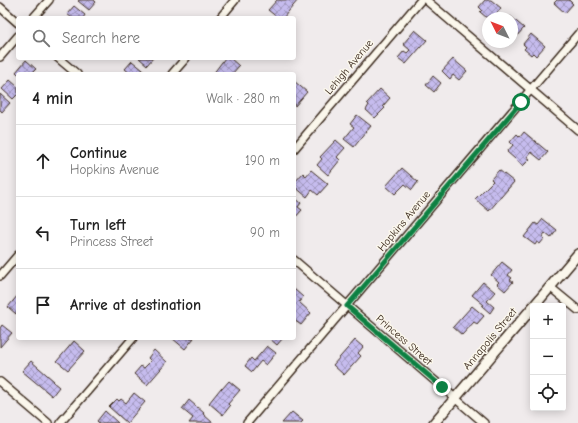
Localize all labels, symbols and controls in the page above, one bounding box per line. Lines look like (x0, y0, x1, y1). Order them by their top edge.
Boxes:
north arrow (482, 12, 518, 48)
search box (16, 16, 296, 60)
icon: search (30, 27, 52, 49)
text: Search here (62, 29, 140, 47)
street label: Lehigh Avenue (322, 36, 376, 97)
text: 4 min (32, 89, 73, 108)
text: Walk · 280 m (206, 91, 280, 106)
route start (512, 93, 530, 111)
text: Continue (70, 144, 127, 162)
icon: ahead (32, 150, 54, 172)
text: 190 m (245, 153, 280, 168)
text: Hopkins Avenue (70, 162, 159, 177)
street label: Hopkins Avenue (375, 188, 433, 254)
text: Turn left (70, 216, 126, 234)
icon: left (32, 222, 54, 244)
text: 90 m (250, 225, 280, 240)
text: Princess Street (70, 234, 153, 249)
icon: arrive (32, 294, 54, 316)
text: Arrive at destination (70, 296, 201, 314)
map controls (530, 303, 566, 411)
button: + (530, 303, 566, 339)
street label: Annapolis Street (460, 305, 520, 373)
street label: Princess Street (373, 312, 435, 369)
button: − (530, 339, 566, 375)
button: locate (530, 375, 566, 411)
route end (433, 378, 451, 396)

